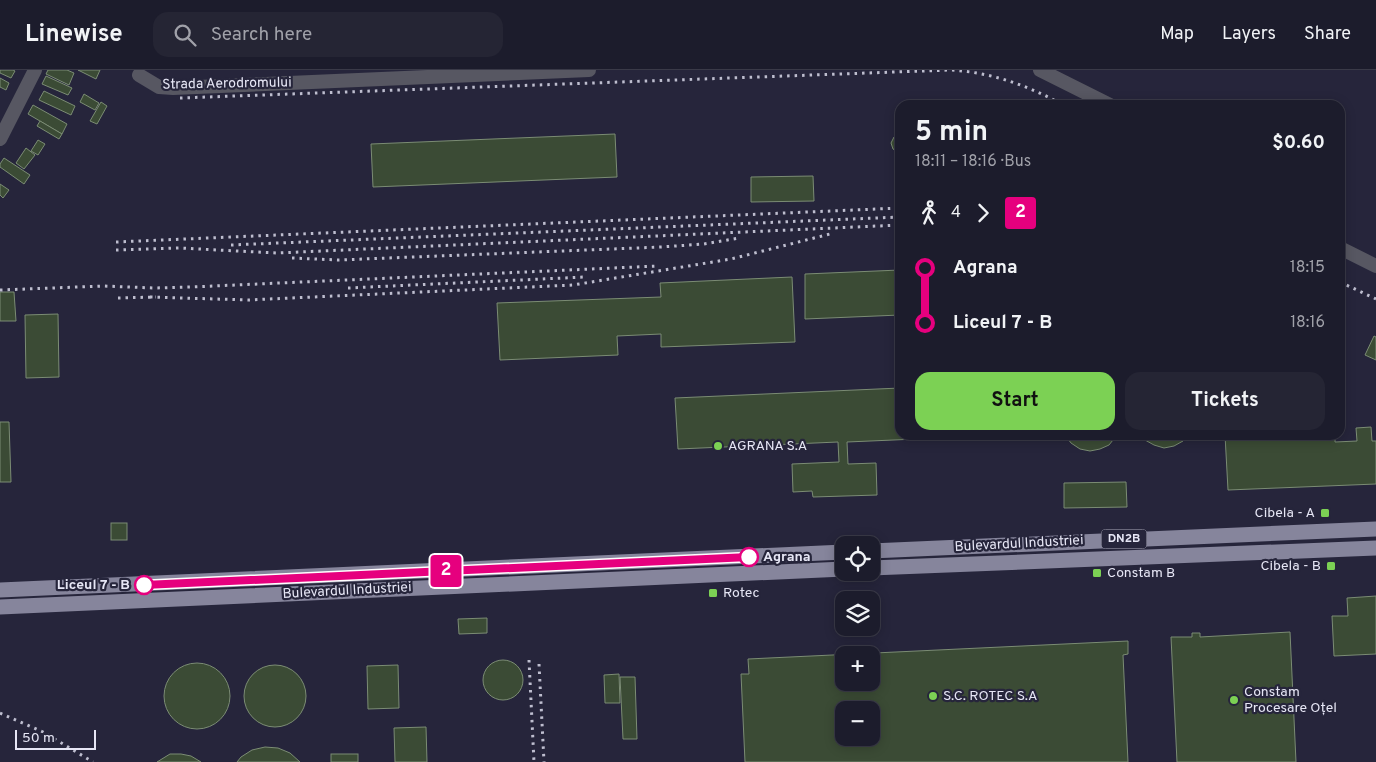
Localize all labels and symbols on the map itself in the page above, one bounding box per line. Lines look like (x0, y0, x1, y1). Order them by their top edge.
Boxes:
street label: Strada Aerodromului (162, 74, 292, 94)
place label: AGRANA S.A (728, 438, 807, 455)
marker: AGRANA S.A (712, 440, 724, 452)
place label: Cibela - A (1255, 505, 1315, 522)
marker: Cibela - A (1319, 507, 1331, 519)
road number: DN2B (1102, 529, 1146, 548)
street label: Bulevardul Industriei (954, 532, 1084, 556)
marker: Agrana (739, 547, 759, 567)
place label: Agrana (763, 549, 811, 566)
line badge: 2 (430, 555, 462, 587)
place label: Cibela - B (1260, 558, 1321, 575)
marker: Cibela - B (1325, 560, 1337, 572)
place label: Constam B (1107, 565, 1175, 582)
marker: Constam B (1091, 567, 1103, 579)
marker: Liceul 7 - B (134, 575, 154, 595)
place label: Liceul 7 - B (57, 577, 130, 594)
street label: Bulevardul Industriei (282, 579, 412, 603)
place label: Rotec (723, 585, 760, 602)
marker: Rotec (707, 587, 719, 599)
place label: Constam Procesare Oțel (1244, 684, 1337, 717)
place label: S.C. ROTEC S.A (943, 688, 1037, 705)
marker: S.C. ROTEC S.A (927, 690, 939, 702)
marker: Constam Procesare Oțel (1228, 694, 1240, 706)
scale bar (15, 727, 96, 750)

